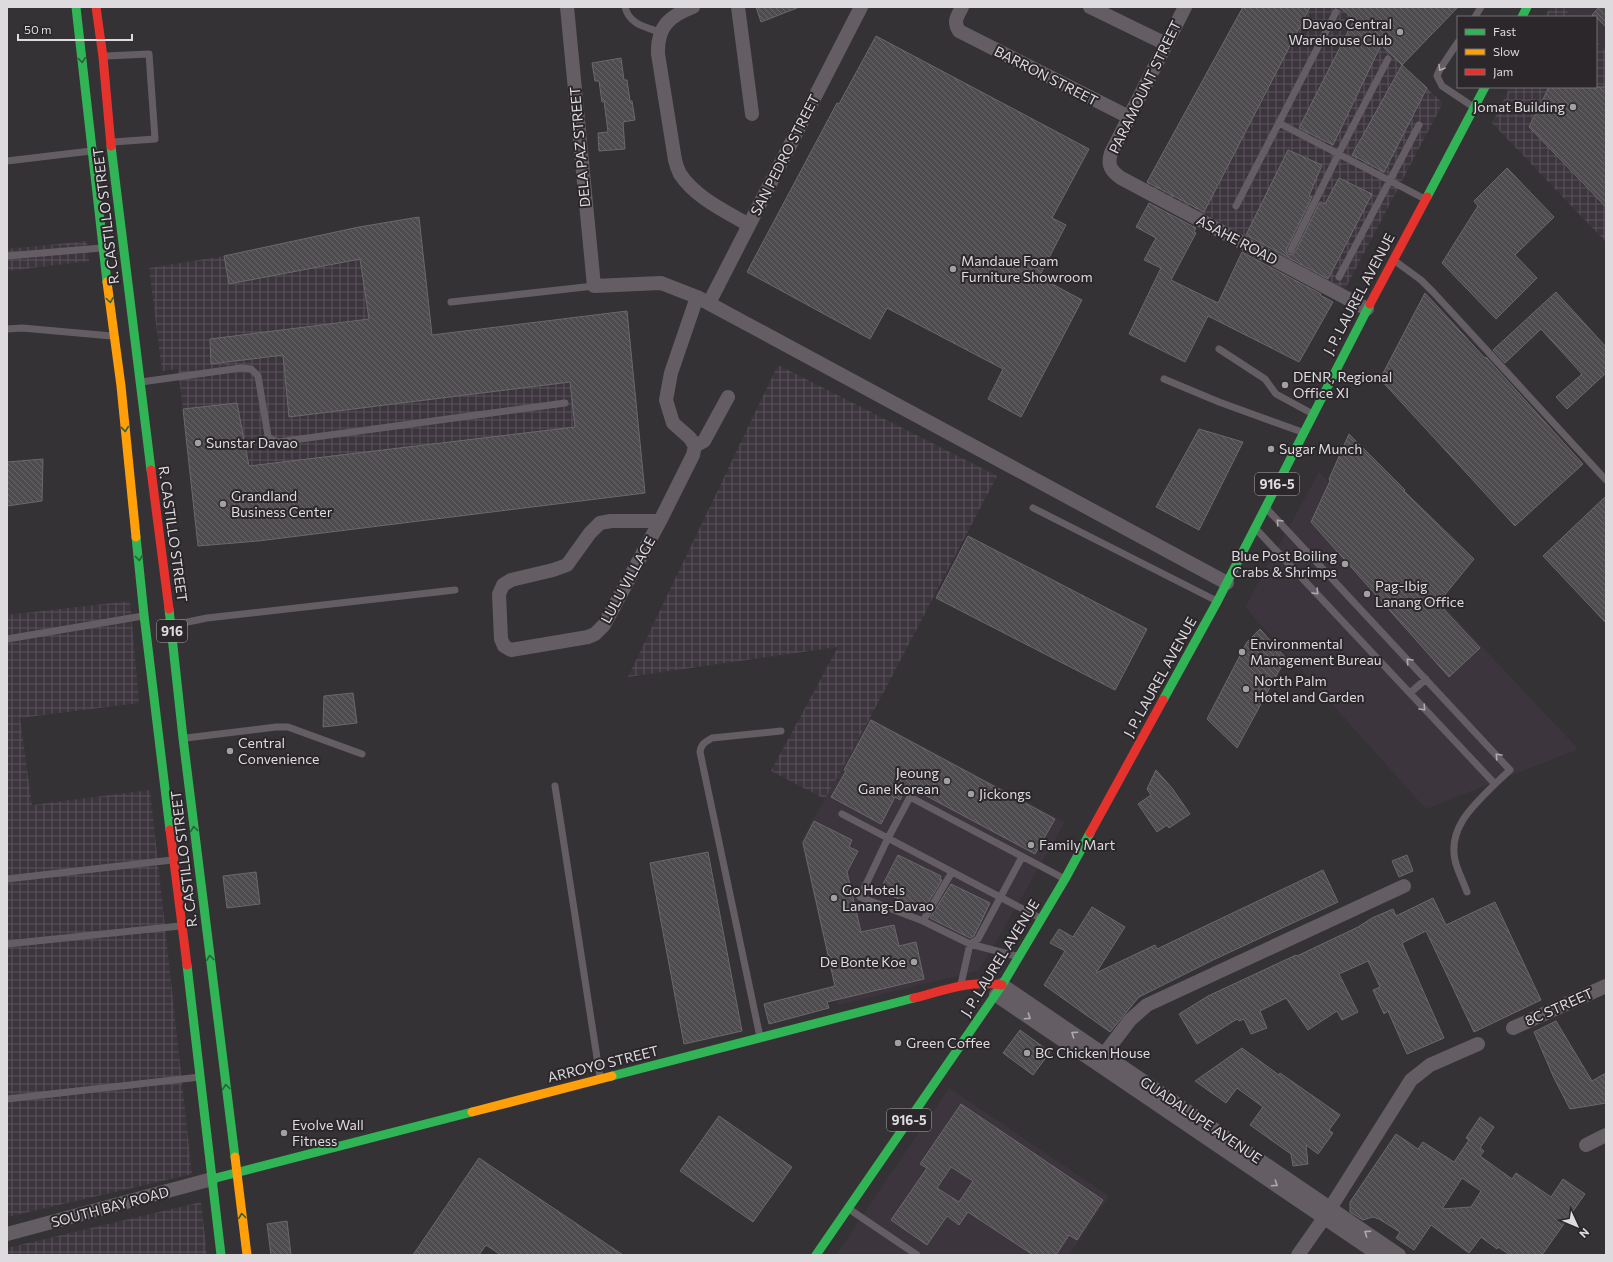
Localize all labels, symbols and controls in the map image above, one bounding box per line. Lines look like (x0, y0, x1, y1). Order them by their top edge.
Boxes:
place label: Davao Central Warehouse Club (1289, 15, 1392, 48)
scale bar (18, 16, 132, 42)
legend (1457, 16, 1597, 88)
street label: PARAMOUNT STREET (1105, 18, 1184, 156)
text: 50 m (24, 22, 52, 36)
text: Fast (1493, 24, 1516, 38)
marker: Davao Central Warehouse Club (1395, 27, 1405, 37)
street label: BARRON STREET (992, 42, 1101, 109)
text: Slow (1493, 44, 1520, 58)
one-way arrow (77, 57, 86, 63)
one-way arrow (1439, 64, 1446, 71)
text: Jam (1493, 64, 1513, 79)
street label: DELA PAZ STREET (566, 86, 593, 208)
street label: SAN PEDRO STREET (747, 91, 823, 218)
place label: Jomat Building (1473, 98, 1565, 115)
marker: Jomat Building (1568, 102, 1578, 112)
street label: R. CASTILLO STREET (89, 147, 122, 285)
street label: ASAHE ROAD (1194, 211, 1281, 268)
street label: J. P. LAUREL AVENUE (1319, 230, 1398, 357)
place label: Mandaue Foam Furniture Showroom (961, 252, 1093, 285)
marker: Mandaue Foam Furniture Showroom (948, 264, 958, 274)
one-way arrow (105, 297, 114, 303)
place label: DENR, Regional Office XI (1293, 368, 1392, 401)
marker: DENR, Regional Office XI (1280, 380, 1290, 390)
one-way arrow (121, 426, 130, 432)
place label: Sunstar Davao (206, 434, 298, 451)
marker: Sunstar Davao (193, 438, 203, 448)
place label: Sugar Munch (1279, 440, 1362, 457)
marker: Sugar Munch (1266, 444, 1276, 454)
street label: R. CASTILLO STREET (156, 465, 191, 603)
road number: 916-5 (1255, 473, 1299, 495)
place label: Grandland Business Center (231, 487, 333, 520)
marker: Grandland Business Center (218, 499, 228, 509)
one-way arrow (1276, 519, 1284, 527)
street label: LULU VILLAGE (597, 534, 658, 626)
place label: Blue Post Boiling Crabs & Shrimps (1231, 547, 1337, 580)
one-way arrow (134, 555, 143, 561)
marker: Blue Post Boiling Crabs & Shrimps (1340, 559, 1350, 569)
place label: Pag-Ibig Lanang Office (1375, 577, 1464, 610)
one-way arrow (1311, 587, 1318, 595)
marker: Pag-Ibig Lanang Office (1362, 589, 1372, 599)
street label: J. P. LAUREL AVENUE (1119, 614, 1200, 740)
road number: 916 (157, 620, 187, 642)
place label: Environmental Management Bureau (1250, 635, 1382, 668)
marker: Environmental Management Bureau (1237, 647, 1247, 657)
one-way arrow (1406, 658, 1414, 666)
place label: North Palm Hotel and Garden (1254, 672, 1365, 705)
marker: North Palm Hotel and Garden (1241, 684, 1251, 694)
one-way arrow (1419, 703, 1426, 710)
place label: Central Convenience (238, 734, 319, 767)
marker: Central Convenience (225, 746, 235, 756)
one-way arrow (1495, 753, 1503, 761)
place label: Jeoung Gane Korean (858, 764, 939, 797)
marker: Jeoung Gane Korean (942, 776, 952, 786)
place label: Jickongs (979, 785, 1031, 802)
marker: Jickongs (966, 789, 976, 799)
street label: R. CASTILLO STREET (167, 790, 200, 928)
one-way arrow (190, 826, 199, 832)
place label: Family Mart (1039, 836, 1116, 853)
marker: Family Mart (1026, 840, 1036, 850)
place label: Go Hotels Lanang-Davao (842, 881, 934, 914)
marker: Go Hotels Lanang-Davao (829, 893, 839, 903)
street label: J. P. LAUREL AVENUE (957, 896, 1043, 1019)
place label: De Bonte Koe (820, 953, 906, 970)
one-way arrow (206, 955, 215, 961)
marker: De Bonte Koe (909, 957, 919, 967)
street label: 8C STREET (1522, 984, 1596, 1029)
one-way arrow (1024, 1012, 1031, 1020)
one-way arrow (1071, 1031, 1078, 1039)
place label: Green Coffee (906, 1034, 990, 1051)
marker: Green Coffee (893, 1038, 903, 1048)
street label: ARROYO STREET (546, 1041, 660, 1086)
place label: BC Chicken House (1035, 1044, 1150, 1061)
marker: BC Chicken House (1022, 1048, 1032, 1058)
street label: GUADALUPE AVENUE (1137, 1073, 1265, 1167)
one-way arrow (222, 1084, 231, 1090)
road number: 916-5 (887, 1109, 931, 1131)
place label: Evolve Wall Fitness (292, 1116, 364, 1149)
marker: Evolve Wall Fitness (279, 1128, 289, 1138)
one-way arrow (1270, 1179, 1277, 1186)
street label: SOUTH BAY ROAD (49, 1183, 171, 1230)
north arrow (1557, 1206, 1597, 1246)
one-way arrow (238, 1213, 247, 1219)
text: N (1577, 1226, 1592, 1241)
one-way arrow (1364, 1231, 1371, 1238)

